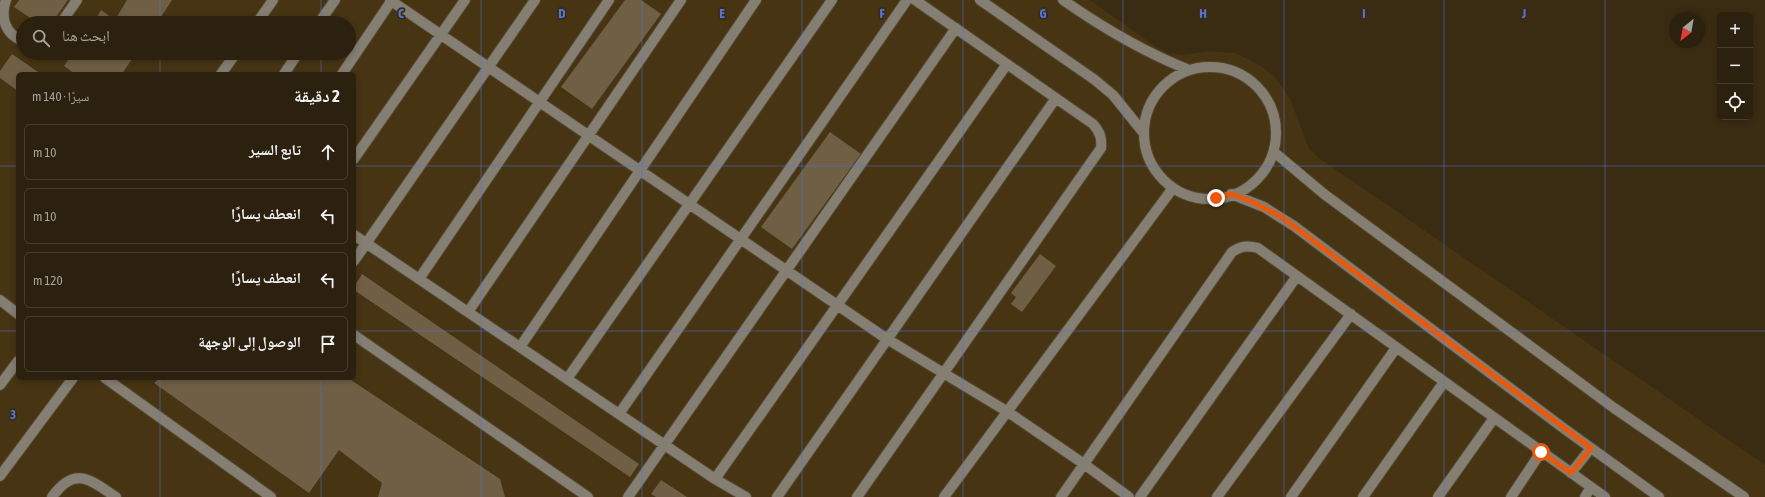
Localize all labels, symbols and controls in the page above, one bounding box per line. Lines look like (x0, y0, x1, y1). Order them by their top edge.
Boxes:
text: C (398, 6, 404, 21)
text: D (558, 6, 566, 21)
text: E (719, 6, 725, 21)
text: F (879, 6, 885, 21)
text: G (1040, 6, 1047, 21)
text: H (1199, 6, 1207, 21)
text: I (1362, 6, 1366, 21)
text: J (1521, 6, 1526, 21)
north arrow (1669, 12, 1705, 48)
map controls (1717, 12, 1753, 120)
button: + (1717, 12, 1753, 48)
search box (16, 16, 356, 60)
icon: search (30, 27, 52, 49)
text: ابحث هنا (62, 27, 110, 44)
button: − (1717, 48, 1753, 84)
button: locate (1717, 84, 1753, 120)
text: 2 دقيقة (294, 86, 340, 106)
text: سيرًا · 140 m (32, 89, 89, 104)
text: تابع السير (249, 141, 301, 158)
icon: ahead (317, 141, 339, 163)
text: 10 m (33, 145, 56, 160)
route end (1207, 189, 1225, 207)
text: انعطف يسارًا (231, 205, 301, 222)
icon: left (317, 205, 339, 227)
text: 10 m (33, 209, 56, 224)
text: انعطف يسارًا (231, 269, 301, 286)
icon: left (317, 269, 339, 291)
text: 120 m (33, 273, 63, 288)
text: الوصول إلى الوجهة (198, 333, 301, 350)
icon: arrive (317, 333, 339, 355)
text: 3 (10, 407, 16, 422)
route start (1532, 443, 1550, 461)

